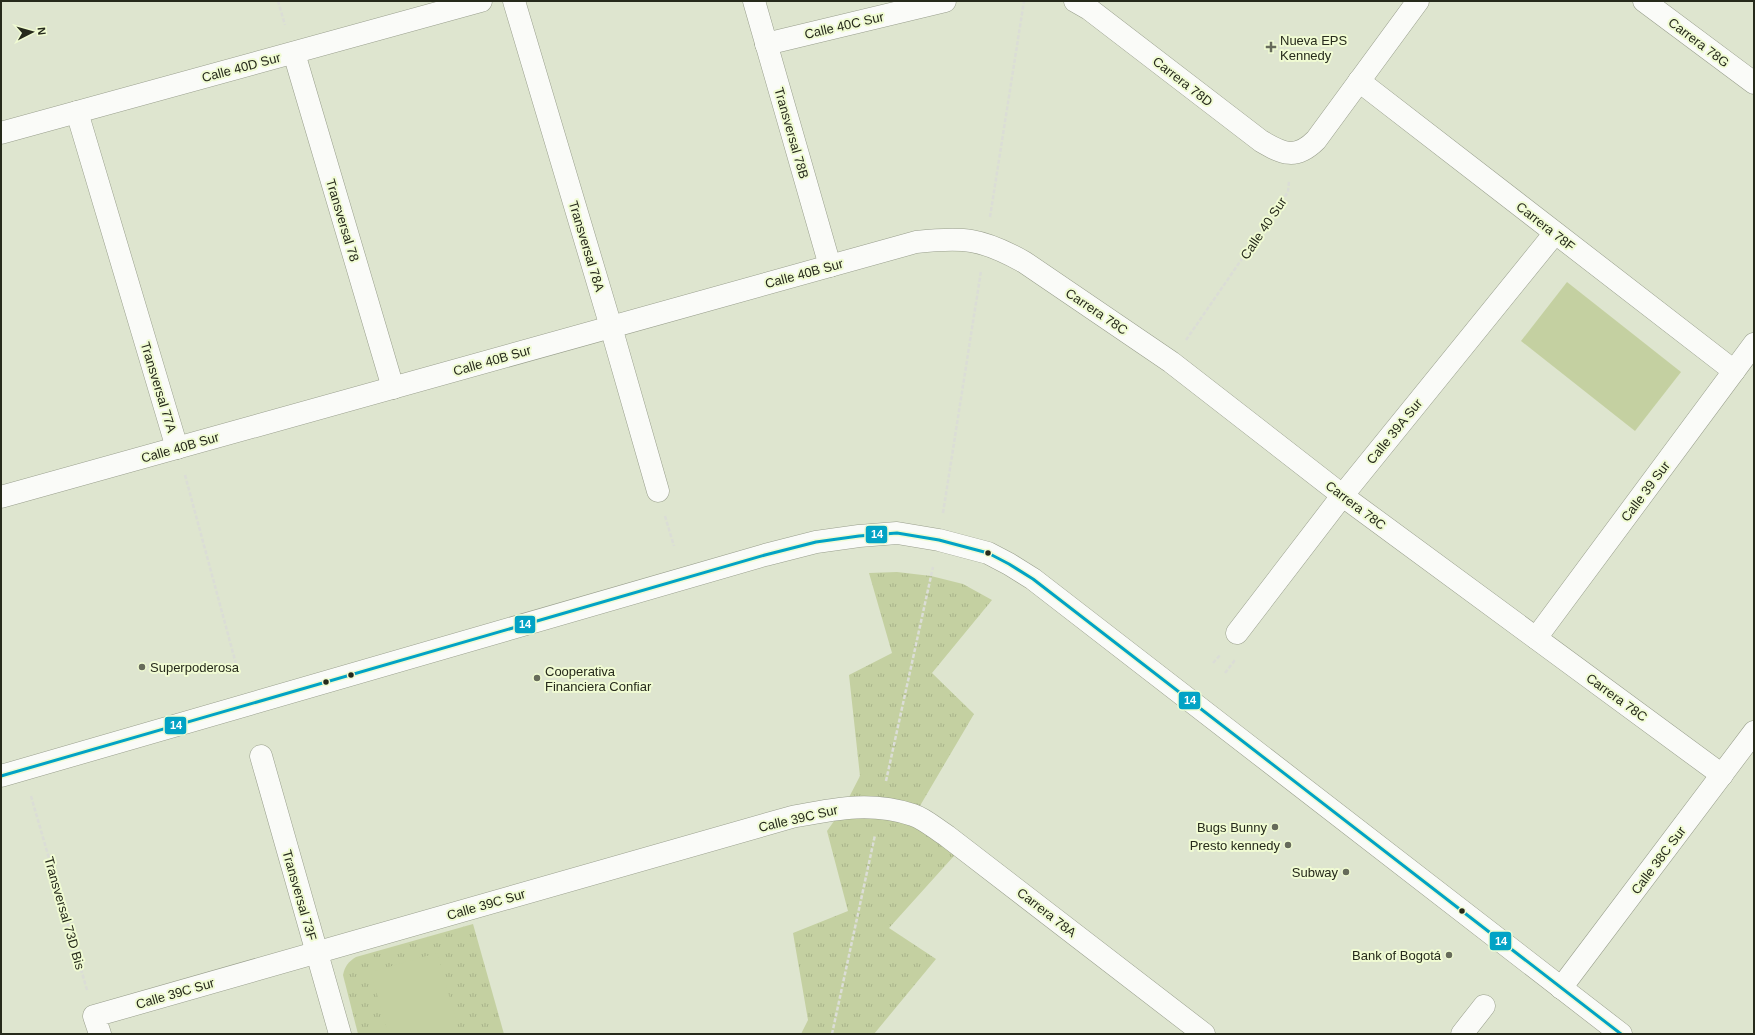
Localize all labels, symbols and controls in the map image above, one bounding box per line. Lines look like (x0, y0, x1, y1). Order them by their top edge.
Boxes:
street label: Calle 40C Sur (803, 9, 886, 42)
north arrow (12, 12, 52, 52)
street label: Carrera 78G (1665, 15, 1732, 70)
text: N (36, 26, 48, 36)
place label: Nueva EPS Kennedy (1280, 33, 1348, 63)
marker: Nueva EPS Kennedy (1265, 41, 1277, 53)
street label: Calle 40D Sur (200, 50, 283, 85)
street label: Carrera 78D (1150, 53, 1215, 109)
street label: Transversal 78B (771, 86, 812, 180)
street label: Transversal 78 (323, 177, 362, 263)
street label: Calle 40 Sur (1237, 194, 1290, 262)
street label: Transversal 78A (566, 199, 608, 294)
street label: Carrera 78F (1513, 199, 1578, 254)
street label: Calle 40B Sur (763, 256, 845, 291)
street label: Carrera 78C (1063, 285, 1131, 338)
street label: Transversal 77A (138, 340, 180, 435)
street label: Calle 40B Sur (452, 342, 533, 379)
street label: Calle 39A Sur (1364, 395, 1426, 467)
street label: Calle 40B Sur (140, 429, 221, 466)
street label: Calle 39 Sur (1618, 458, 1673, 524)
street label: Carrera 78C (1323, 478, 1389, 533)
line badge: 14 (865, 525, 888, 544)
text: 14 (871, 528, 884, 540)
unlabelled marker (983, 548, 993, 558)
line badge: 14 (514, 615, 536, 634)
text: 14 (519, 618, 532, 630)
place label: Superpoderosa (150, 660, 240, 675)
marker: Superpoderosa (137, 662, 147, 672)
place label: Cooperativa Financiera Confiar (545, 664, 652, 694)
unlabelled marker (346, 670, 356, 680)
street label: Carrera 78C (1583, 670, 1650, 724)
marker: Cooperativa Financiera Confiar (532, 673, 542, 683)
unlabelled marker (321, 677, 331, 687)
line badge: 14 (1178, 691, 1201, 710)
text: 14 (1184, 694, 1197, 706)
line badge: 14 (164, 716, 187, 735)
text: 14 (170, 719, 183, 731)
street label: Calle 39C Sur (757, 802, 840, 835)
place label: Bugs Bunny (1197, 820, 1267, 835)
marker: Bugs Bunny (1270, 822, 1280, 832)
street label: Calle 38C Sur (1628, 823, 1689, 897)
place label: Presto kennedy (1190, 838, 1280, 853)
marker: Presto kennedy (1283, 840, 1293, 850)
street label: Transversal 73F (279, 848, 320, 942)
street label: Transversal 73D Bis (41, 855, 88, 972)
place label: Subway (1292, 865, 1338, 880)
marker: Subway (1341, 867, 1351, 877)
street label: Carrera 78A (1014, 885, 1079, 940)
street label: Calle 39C Sur (445, 886, 528, 923)
unlabelled marker (1457, 906, 1467, 916)
line badge: 14 (1489, 931, 1512, 951)
text: 14 (1495, 935, 1508, 947)
place label: Bank of Bogotá (1352, 948, 1442, 963)
marker: Bank of Bogotá (1444, 950, 1454, 960)
street label: Calle 39C Sur (134, 975, 217, 1012)

